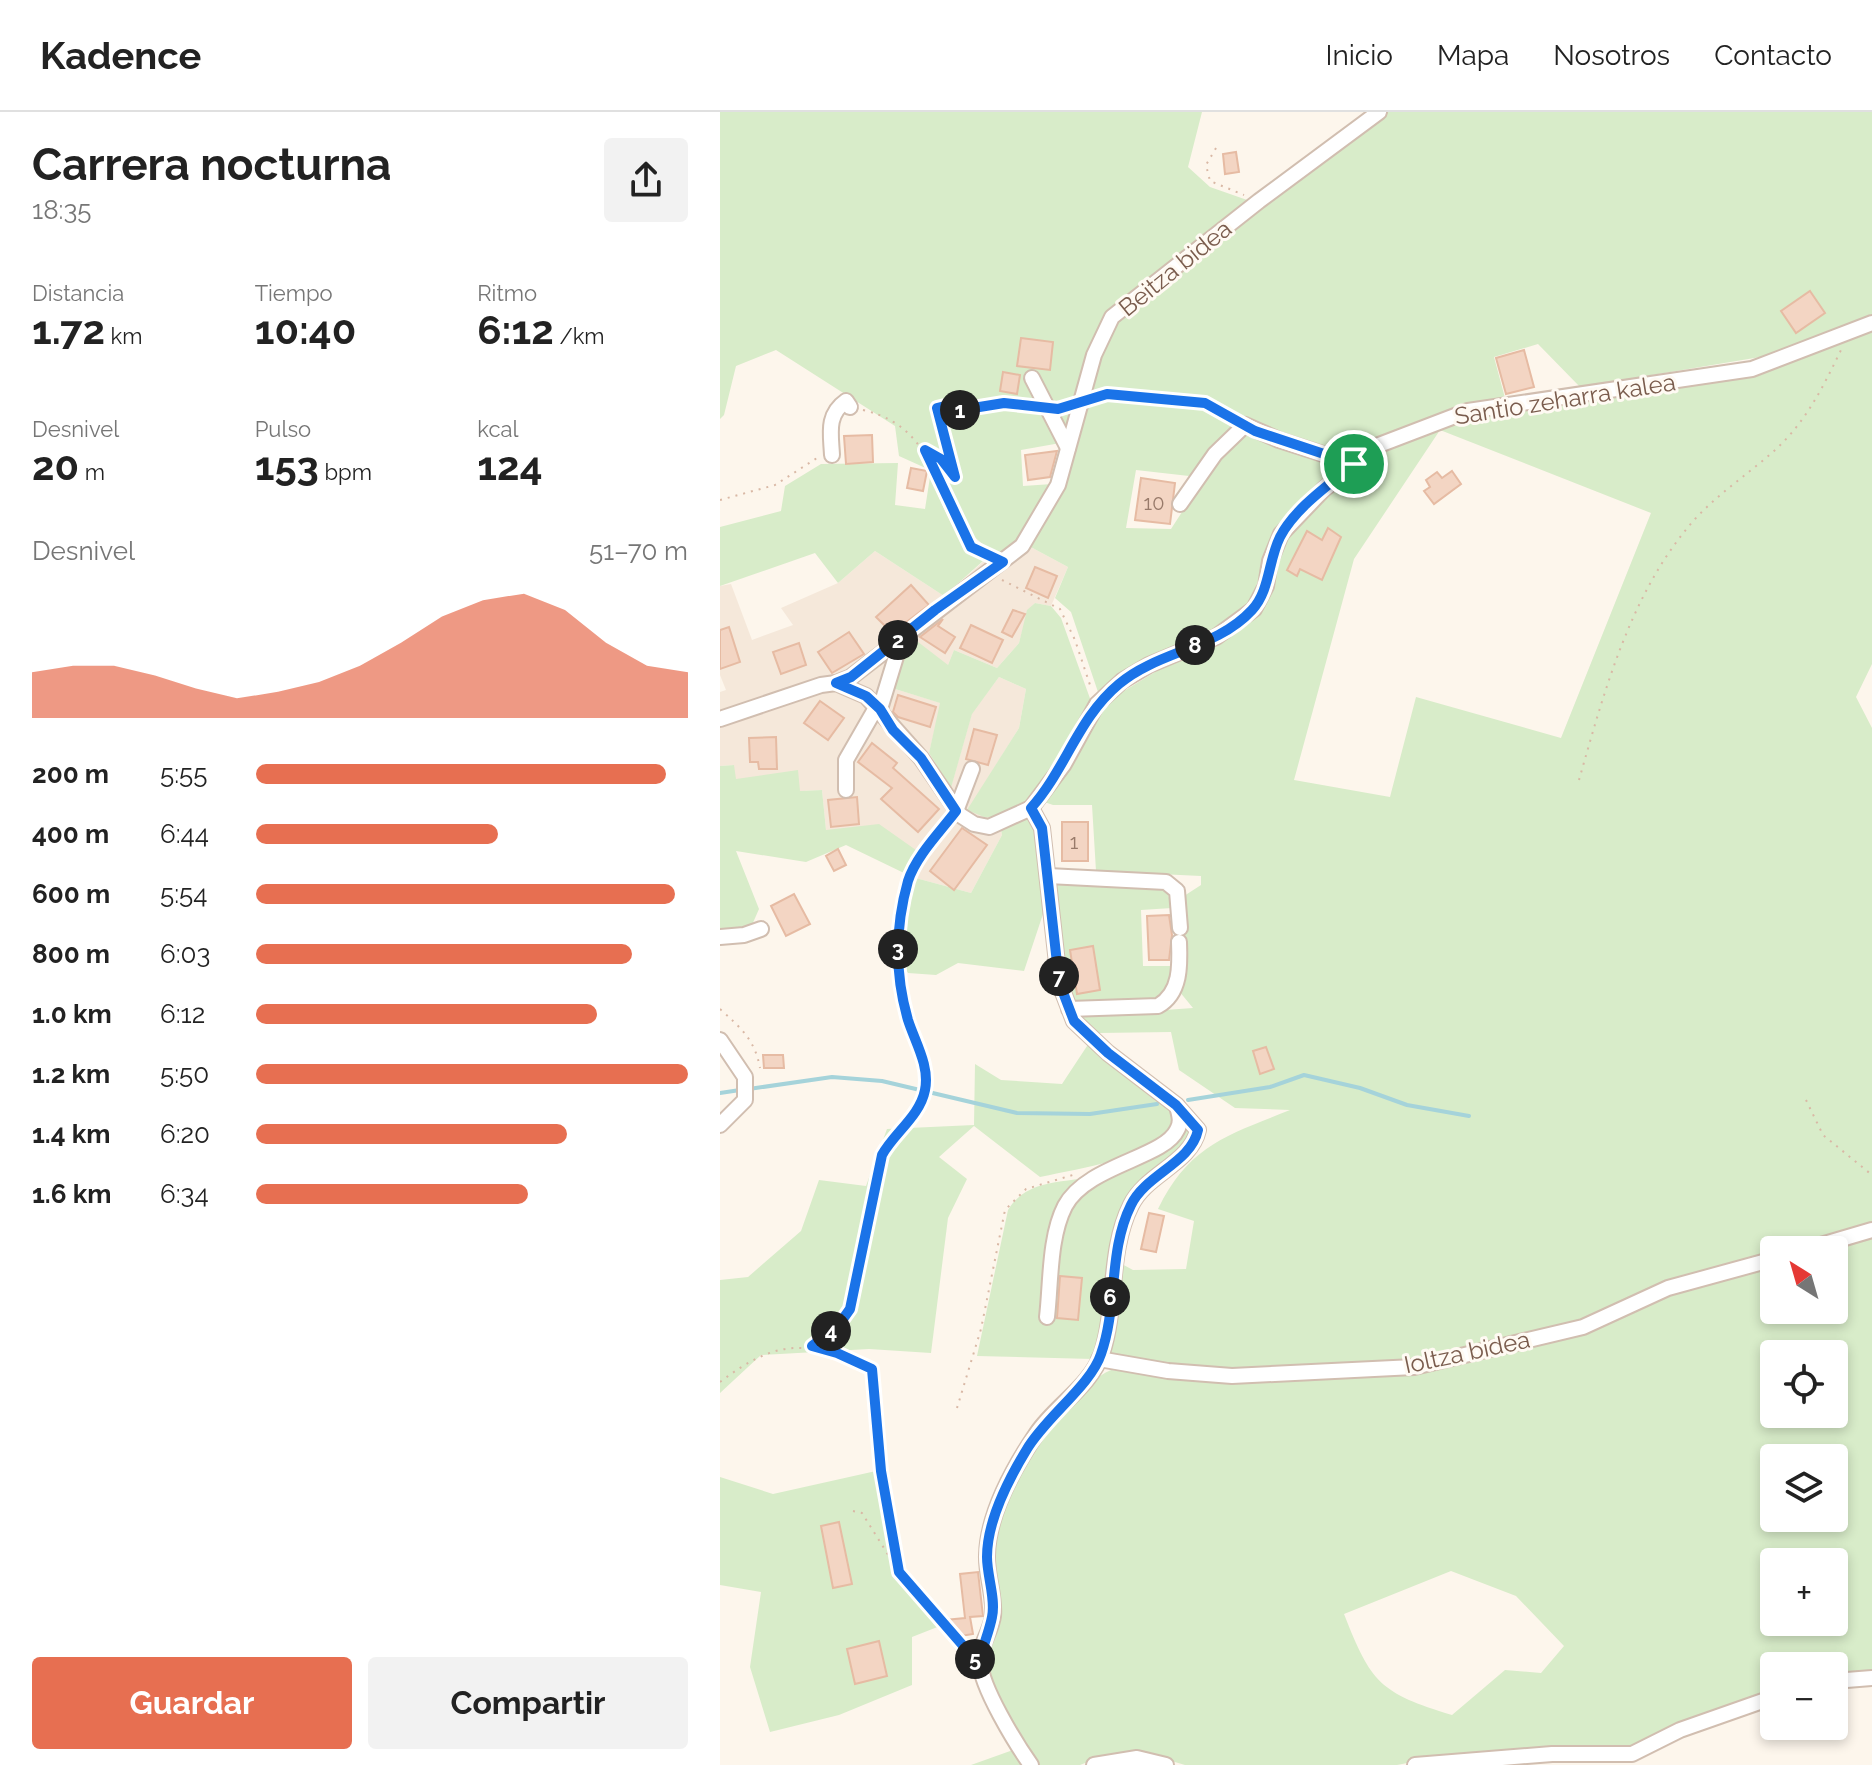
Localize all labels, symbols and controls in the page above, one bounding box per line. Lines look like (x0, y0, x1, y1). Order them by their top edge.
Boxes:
text: Kadence (40, 33, 201, 78)
text: Inicio (1325, 39, 1393, 72)
text: Mapa (1437, 39, 1509, 72)
text: Nosotros (1553, 39, 1670, 72)
text: Contacto (1714, 39, 1832, 72)
button: share (604, 138, 688, 222)
text: Carrera nocturna (32, 139, 391, 190)
text: 18:35 (32, 195, 92, 225)
street label: Beitza bidea (1113, 214, 1237, 322)
text: Distancia (32, 280, 124, 306)
text: Tiempo (255, 280, 333, 306)
text: Ritmo (477, 280, 537, 306)
text: 1.72 (32, 306, 105, 353)
text: 10:40 (255, 306, 356, 353)
text: 6:12 (477, 306, 554, 353)
text: km (105, 323, 142, 349)
text: /km (554, 323, 605, 349)
street label: Santio zeharra kalea (1452, 367, 1678, 431)
pin: 1 (940, 390, 980, 430)
text: 1 (955, 397, 965, 423)
text: Desnivel (32, 416, 119, 442)
text: Pulso (255, 416, 311, 442)
text: kcal (477, 416, 518, 442)
pin (1320, 430, 1388, 498)
text: 20 (32, 442, 79, 489)
text: 153 (255, 442, 319, 489)
text: 124 (477, 442, 543, 489)
icon: arrive (1332, 442, 1376, 486)
text: m (79, 459, 105, 485)
text: bpm (319, 459, 372, 485)
house number: 10 (1144, 491, 1164, 515)
text: Desnivel (32, 536, 135, 566)
text: 51–70 m (589, 536, 688, 566)
pin: 2 (878, 620, 918, 660)
pin: 8 (1175, 625, 1215, 665)
text: 2 (892, 627, 904, 653)
text: 8 (1188, 632, 1202, 658)
text: 200 m (32, 759, 109, 789)
text: 5:55 (160, 759, 207, 789)
text: 400 m (32, 819, 109, 849)
text: 6:44 (160, 819, 209, 849)
house number: 1 (1070, 830, 1079, 854)
text: 600 m (32, 879, 110, 909)
text: 5:54 (160, 879, 207, 909)
pin: 3 (878, 929, 918, 969)
text: 3 (892, 936, 904, 962)
text: 800 m (32, 939, 110, 969)
text: 6:03 (160, 939, 210, 969)
pin: 7 (1039, 956, 1079, 996)
text: 7 (1053, 963, 1065, 989)
text: 1.0 km (32, 999, 112, 1029)
text: 6:12 (160, 999, 205, 1029)
text: 1.2 km (32, 1059, 110, 1089)
text: 5:50 (160, 1059, 209, 1089)
text: 1.4 km (32, 1119, 111, 1149)
text: 6:20 (160, 1119, 210, 1149)
text: 1.6 km (32, 1179, 111, 1209)
text: 6:34 (160, 1179, 209, 1209)
north arrow (1760, 1236, 1848, 1324)
map controls (1760, 1236, 1848, 1740)
pin: 6 (1090, 1277, 1130, 1317)
text: 6 (1103, 1284, 1117, 1310)
pin: 4 (811, 1311, 851, 1351)
text: 4 (825, 1318, 837, 1344)
street label: Ioltza bidea (1402, 1325, 1532, 1379)
button: locate (1760, 1340, 1848, 1428)
button: layers (1760, 1444, 1848, 1532)
button: + (1760, 1548, 1848, 1636)
pin: 5 (955, 1639, 995, 1679)
text: 5 (969, 1646, 981, 1672)
button: − (1760, 1652, 1848, 1740)
button: Guardar (32, 1657, 352, 1749)
button: Compartir (368, 1657, 688, 1749)

